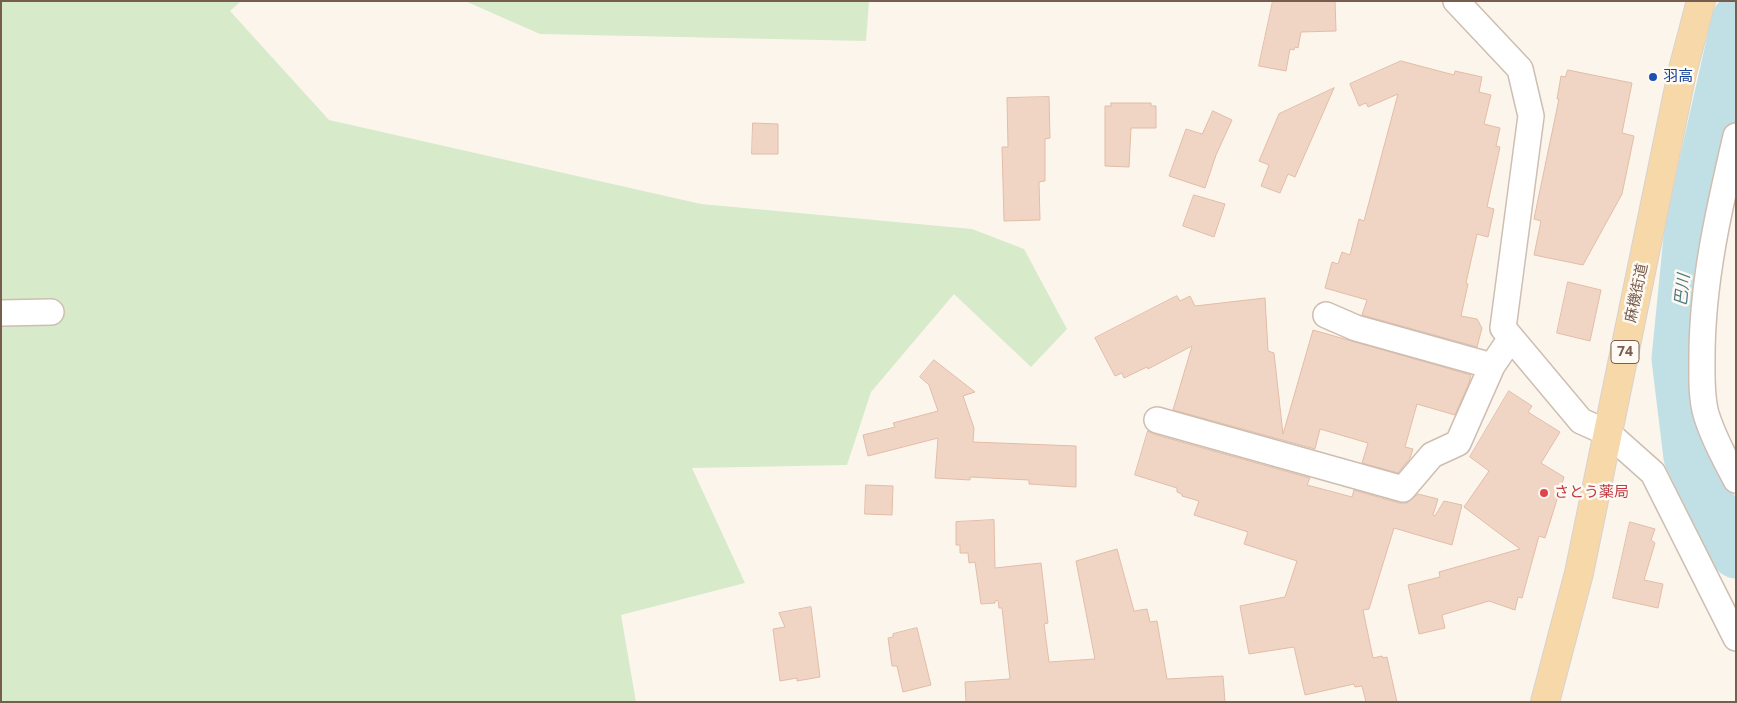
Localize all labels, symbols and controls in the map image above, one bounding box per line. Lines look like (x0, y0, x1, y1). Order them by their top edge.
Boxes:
place label: 羽高 (1663, 68, 1693, 86)
marker: 羽高 (1647, 71, 1659, 83)
street label: 麻機街道 (1622, 262, 1652, 324)
water label: 巴川 (1672, 273, 1694, 307)
road number: 74 (1611, 341, 1639, 364)
place label: さとう薬局 (1554, 484, 1629, 502)
marker: さとう薬局 (1538, 487, 1550, 499)

